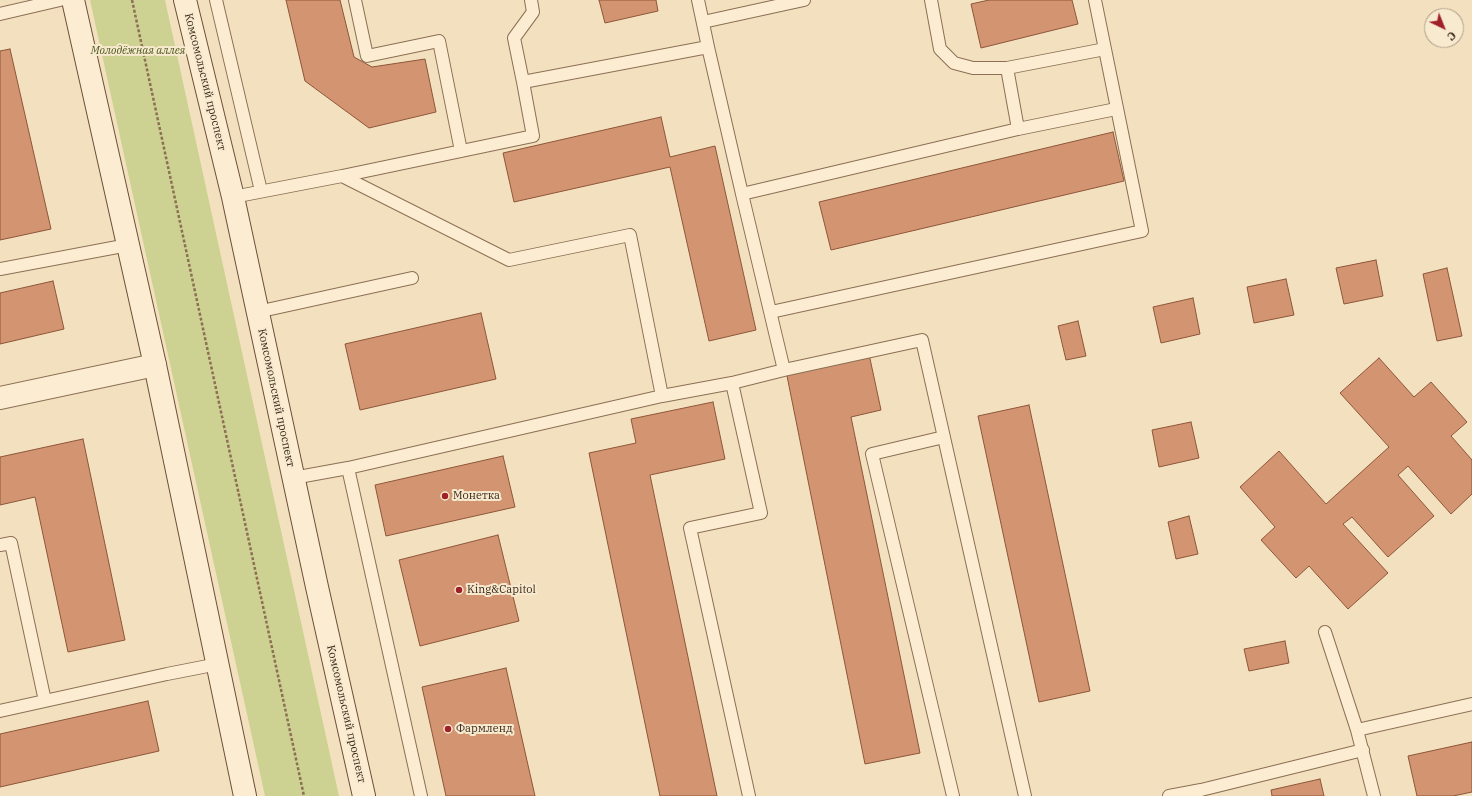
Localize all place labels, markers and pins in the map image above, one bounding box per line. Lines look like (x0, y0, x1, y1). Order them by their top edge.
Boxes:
place label: Монетка (453, 489, 500, 503)
marker: Монетка (440, 491, 450, 501)
place label: King&Capitol (467, 583, 536, 597)
marker: King&Capitol (454, 585, 464, 595)
place label: Фармленд (456, 722, 513, 736)
marker: Фармленд (443, 724, 453, 734)

